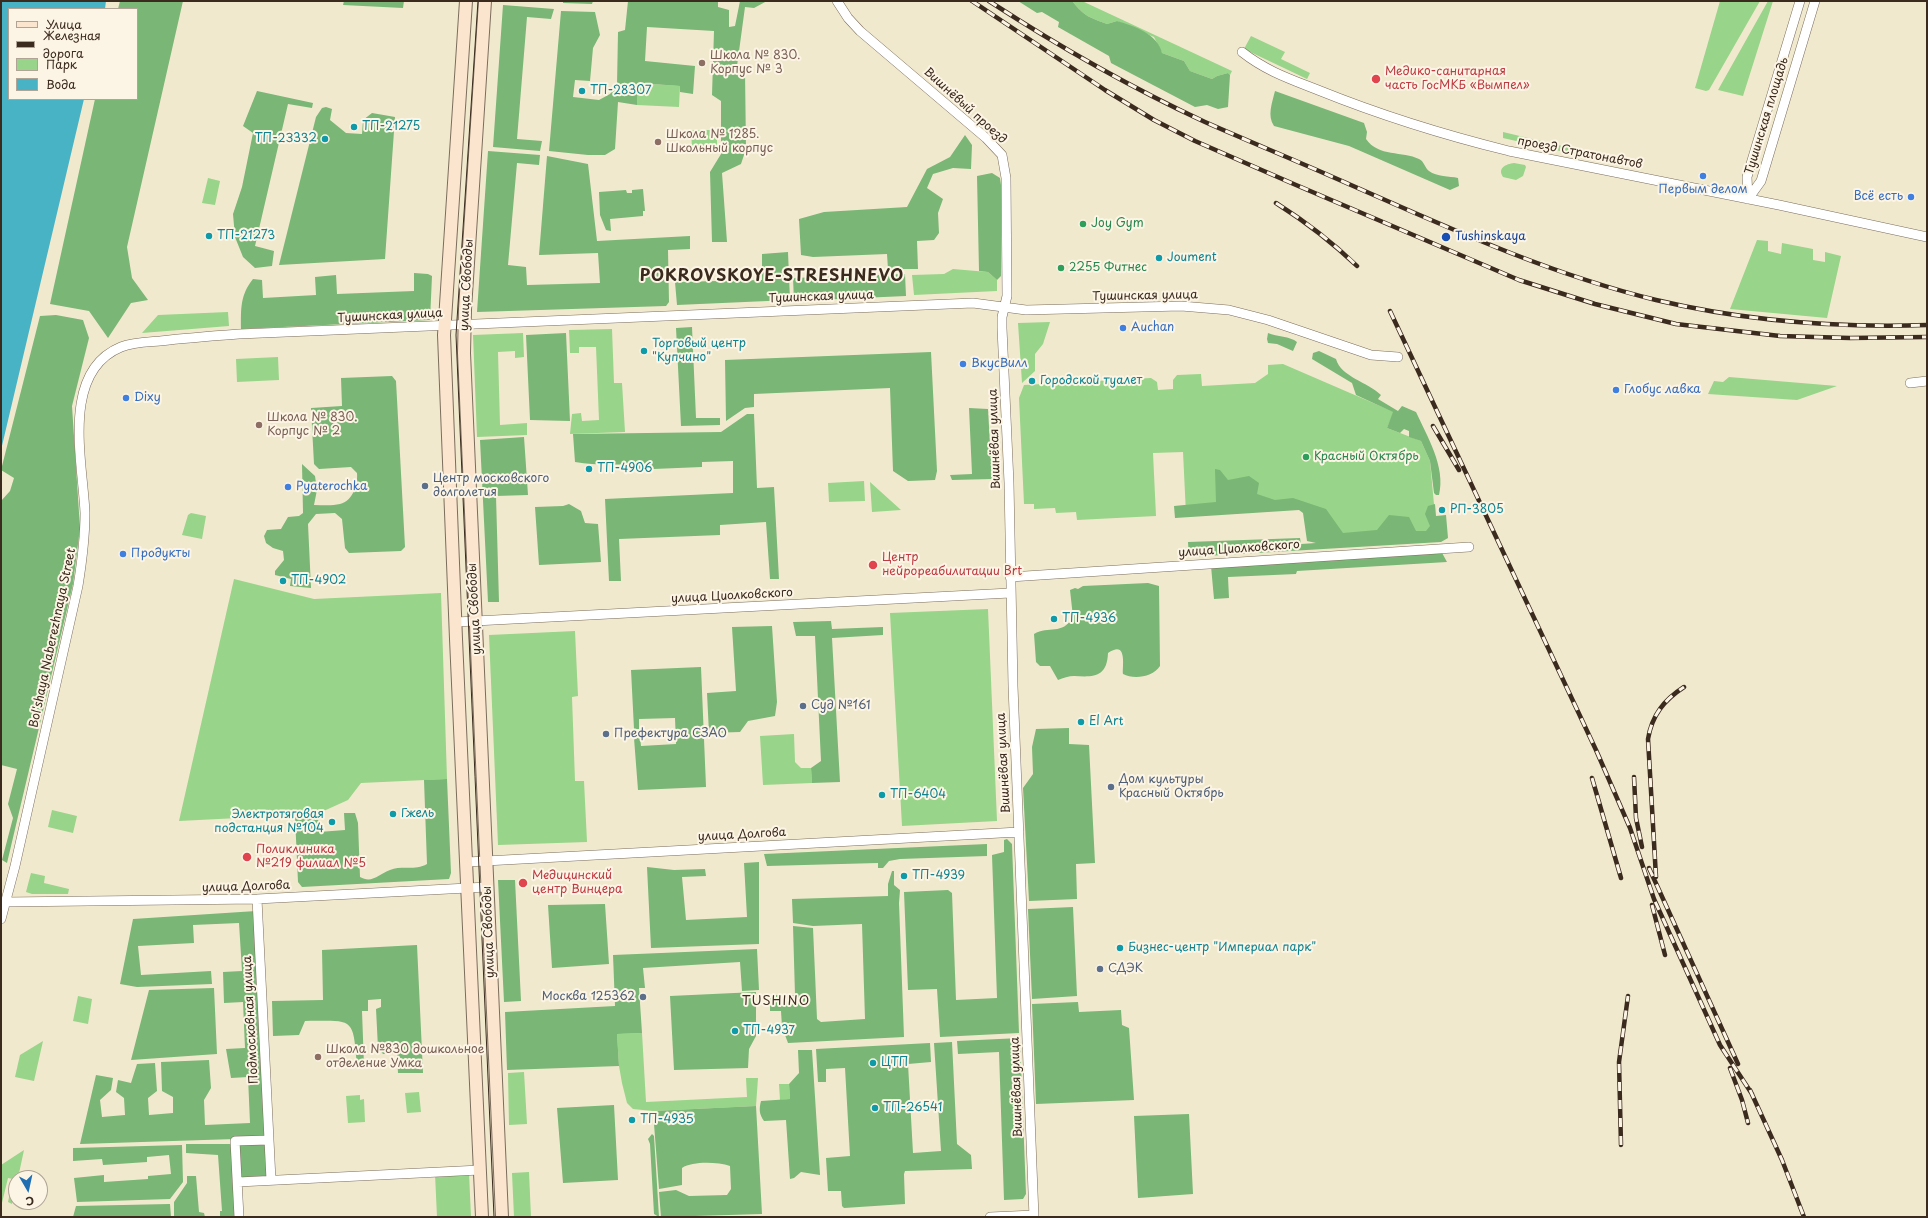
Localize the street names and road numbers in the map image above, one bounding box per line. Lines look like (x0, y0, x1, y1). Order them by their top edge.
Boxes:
street label: Тушинская площадь (1742, 56, 1792, 176)
street label: Вишнёвый проезд (921, 65, 1009, 147)
street label: проезд Стратонавтов (1516, 134, 1644, 172)
street label: улица Свободы (457, 239, 477, 331)
street label: Тушинская улица (768, 288, 874, 306)
street label: Тушинская улица (1092, 288, 1198, 304)
street label: Тушинская улица (337, 306, 443, 326)
street label: Вишнёвая улица (986, 389, 1004, 489)
street label: улица Циолковского (1178, 538, 1300, 560)
street label: Bol'shaya Naberezhnaya Street (27, 547, 79, 729)
street label: улица Свободы (465, 563, 485, 655)
street label: улица Циолковского (671, 586, 793, 606)
street label: Вишнёвая улица (994, 712, 1014, 814)
street label: улица Долгова (698, 825, 786, 845)
street label: улица Долгова (202, 878, 290, 896)
street label: улица Свободы (480, 886, 498, 978)
street label: Подмосковная улица (240, 956, 262, 1084)
street label: Вишнёвая улица (1008, 1037, 1026, 1137)

